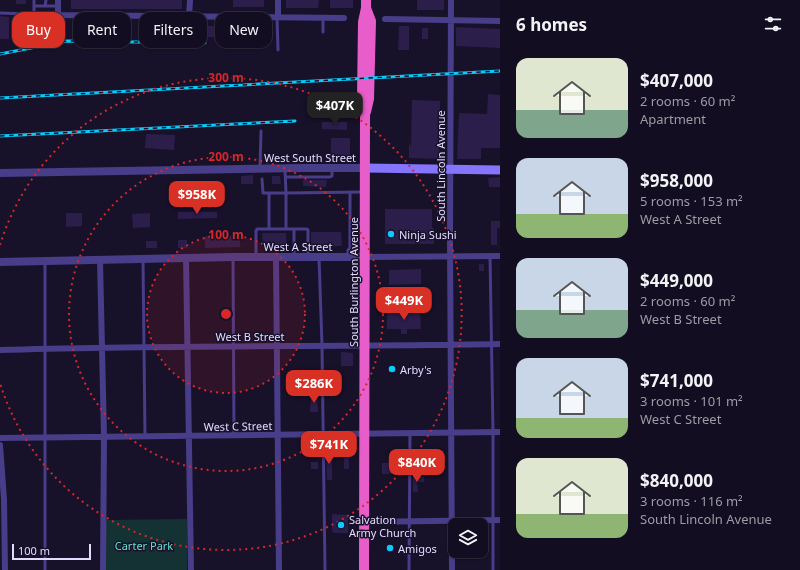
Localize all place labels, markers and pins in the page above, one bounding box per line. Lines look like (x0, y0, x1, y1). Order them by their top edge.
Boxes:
pin: $407K (307, 92, 363, 126)
pin: $958K (169, 181, 225, 215)
place label: Ninja Sushi (399, 227, 457, 242)
marker: Ninja Sushi (386, 229, 396, 239)
pin: $449K (376, 287, 432, 321)
centre of rings (219, 307, 233, 321)
place label: Arby's (400, 362, 432, 377)
marker: Arby's (387, 364, 397, 374)
pin: $286K (286, 370, 342, 404)
pin: $741K (301, 431, 357, 465)
pin: $840K (389, 449, 445, 483)
place label: Salvation Army Church (349, 512, 416, 540)
marker: Salvation Army Church (336, 520, 346, 530)
place label: Amigos (398, 541, 437, 556)
marker: Amigos (385, 543, 395, 553)

